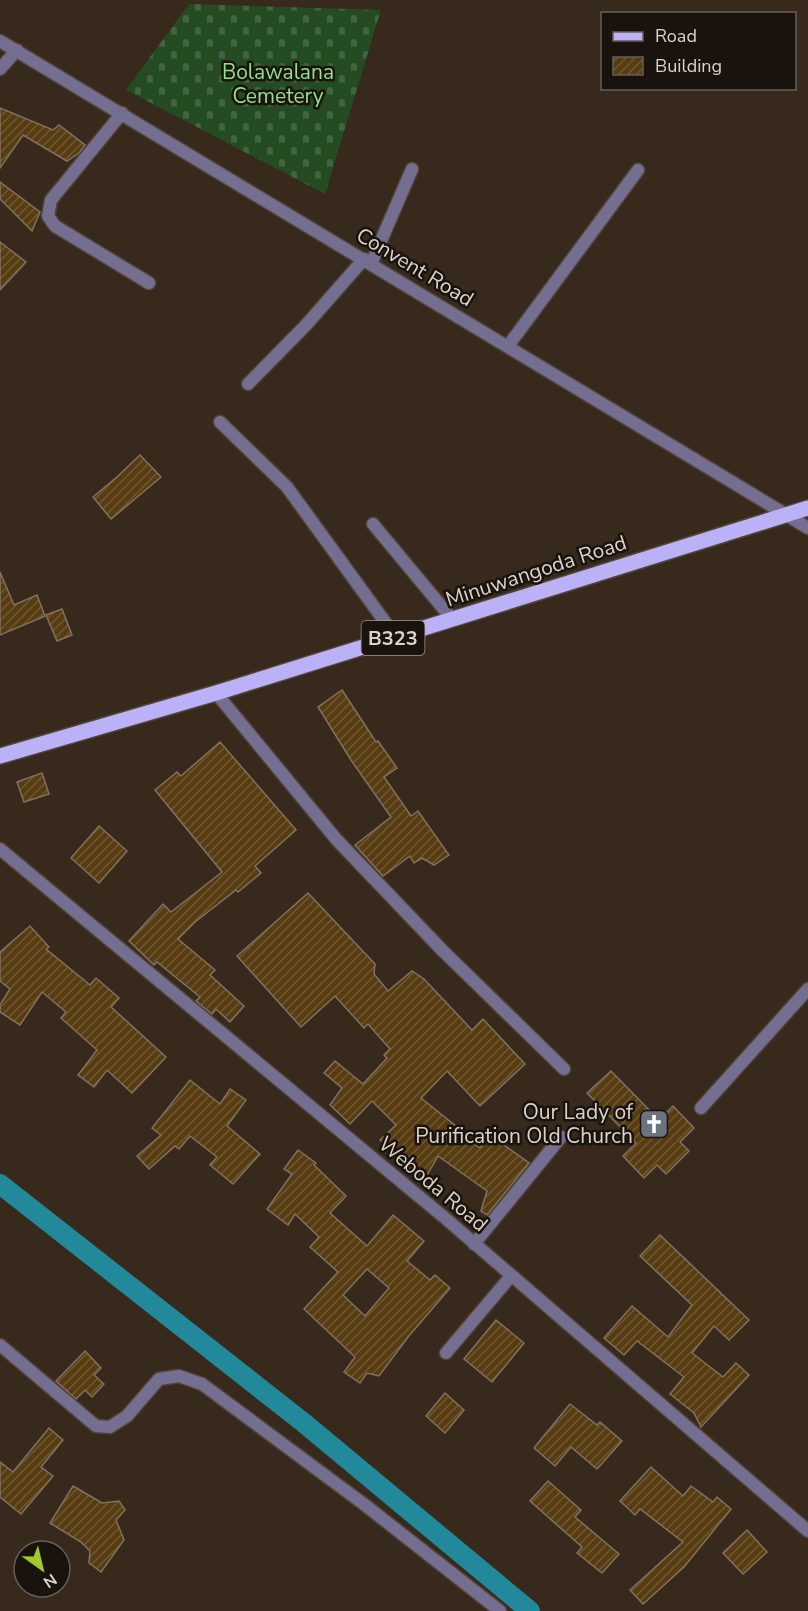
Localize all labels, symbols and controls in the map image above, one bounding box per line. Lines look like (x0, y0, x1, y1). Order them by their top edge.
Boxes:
legend (601, 12, 796, 90)
text: Road (655, 24, 697, 48)
text: Building (655, 54, 722, 78)
park label: Bolawalana Cemetery (222, 58, 334, 110)
street label: Convent Road (351, 221, 479, 313)
street label: Minuwangoda Road (442, 529, 630, 613)
road number: B323 (362, 621, 424, 655)
place label: Our Lady of Purification Old Church (415, 1098, 634, 1150)
church icon: Our Lady of Purification Old Church (638, 1108, 670, 1140)
street label: Weboda Road (372, 1130, 494, 1238)
north arrow (12, 1539, 72, 1599)
text: N (39, 1568, 61, 1593)

